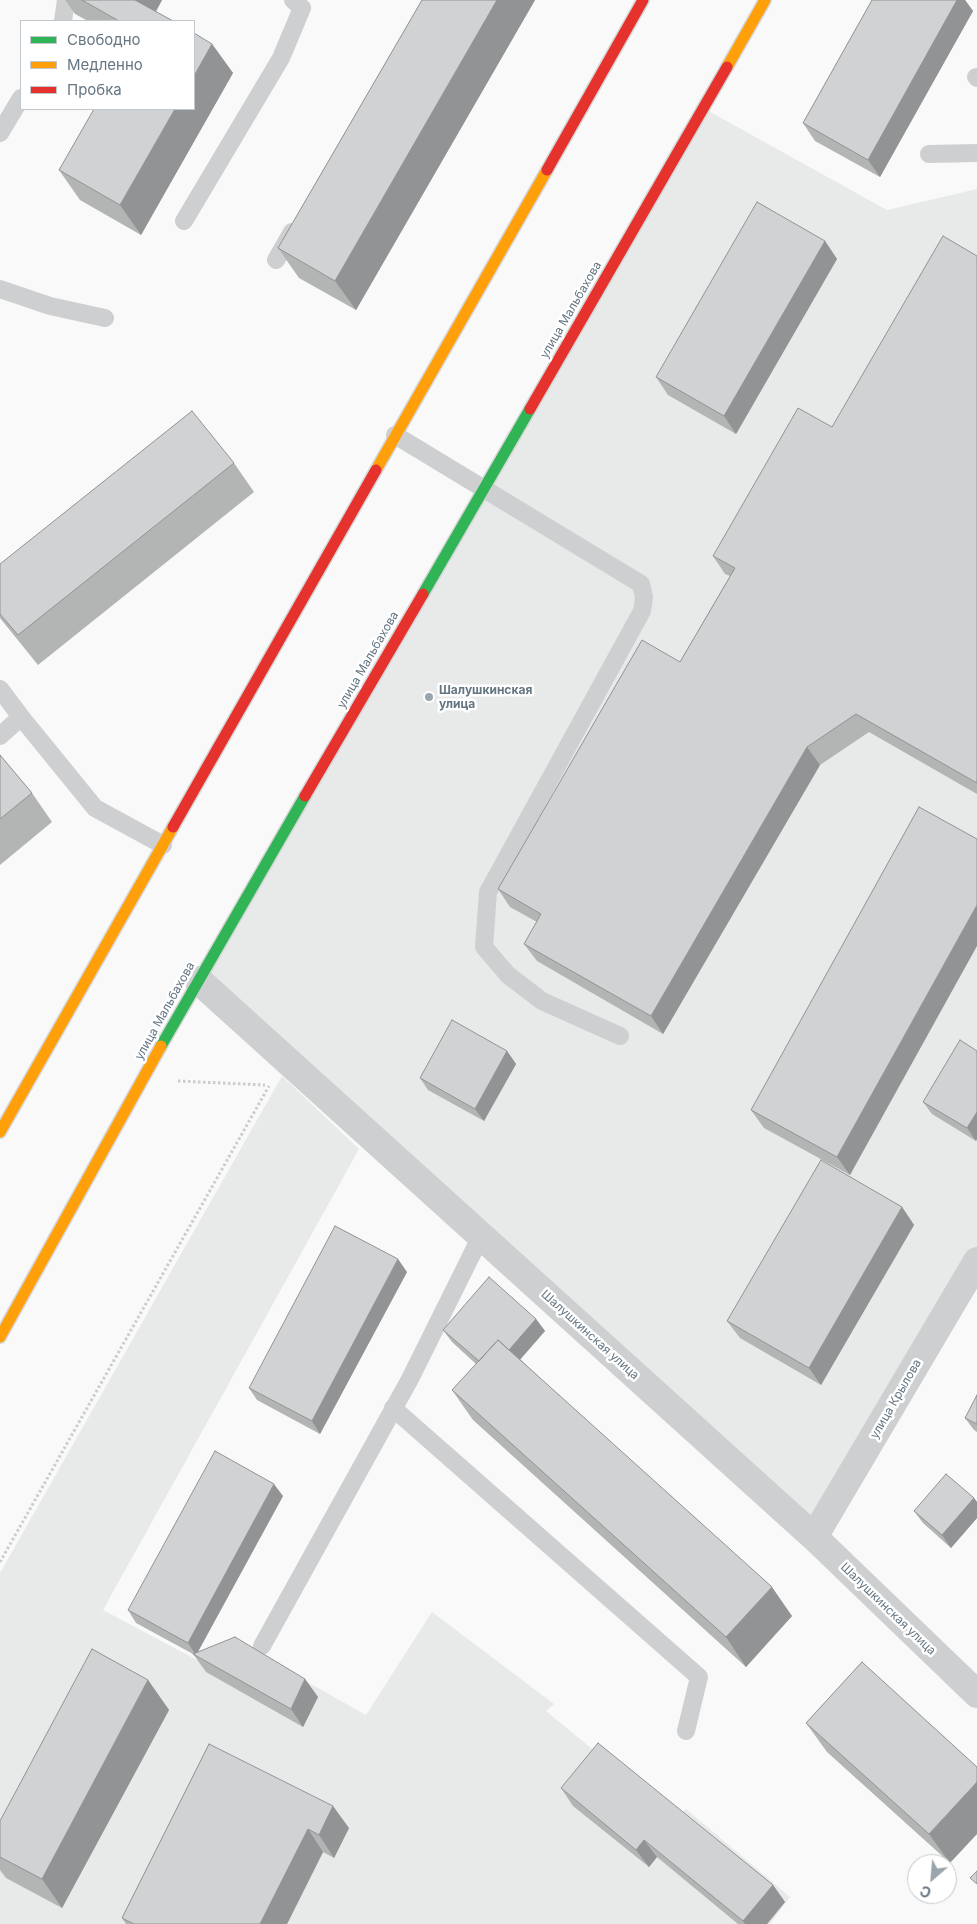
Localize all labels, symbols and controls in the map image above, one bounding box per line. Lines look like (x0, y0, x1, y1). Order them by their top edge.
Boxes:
legend (20, 20, 195, 110)
text: Свободно (67, 30, 141, 49)
text: Медленно (67, 55, 143, 74)
text: Пробка (67, 80, 122, 99)
street label: улица Мальбахова (537, 259, 605, 361)
street label: улица Мальбахова (334, 609, 402, 711)
place label: Шалушкинская улица (439, 683, 532, 711)
marker: Шалушкинская улица (423, 691, 435, 703)
street label: улица Мальбахова (132, 960, 198, 1062)
street label: Шалушкинская улица (538, 1287, 642, 1383)
street label: улица Крылова (867, 1357, 925, 1441)
street label: Шалушкинская улица (838, 1560, 938, 1658)
north arrow (907, 1854, 957, 1904)
text: С (917, 1882, 934, 1902)

